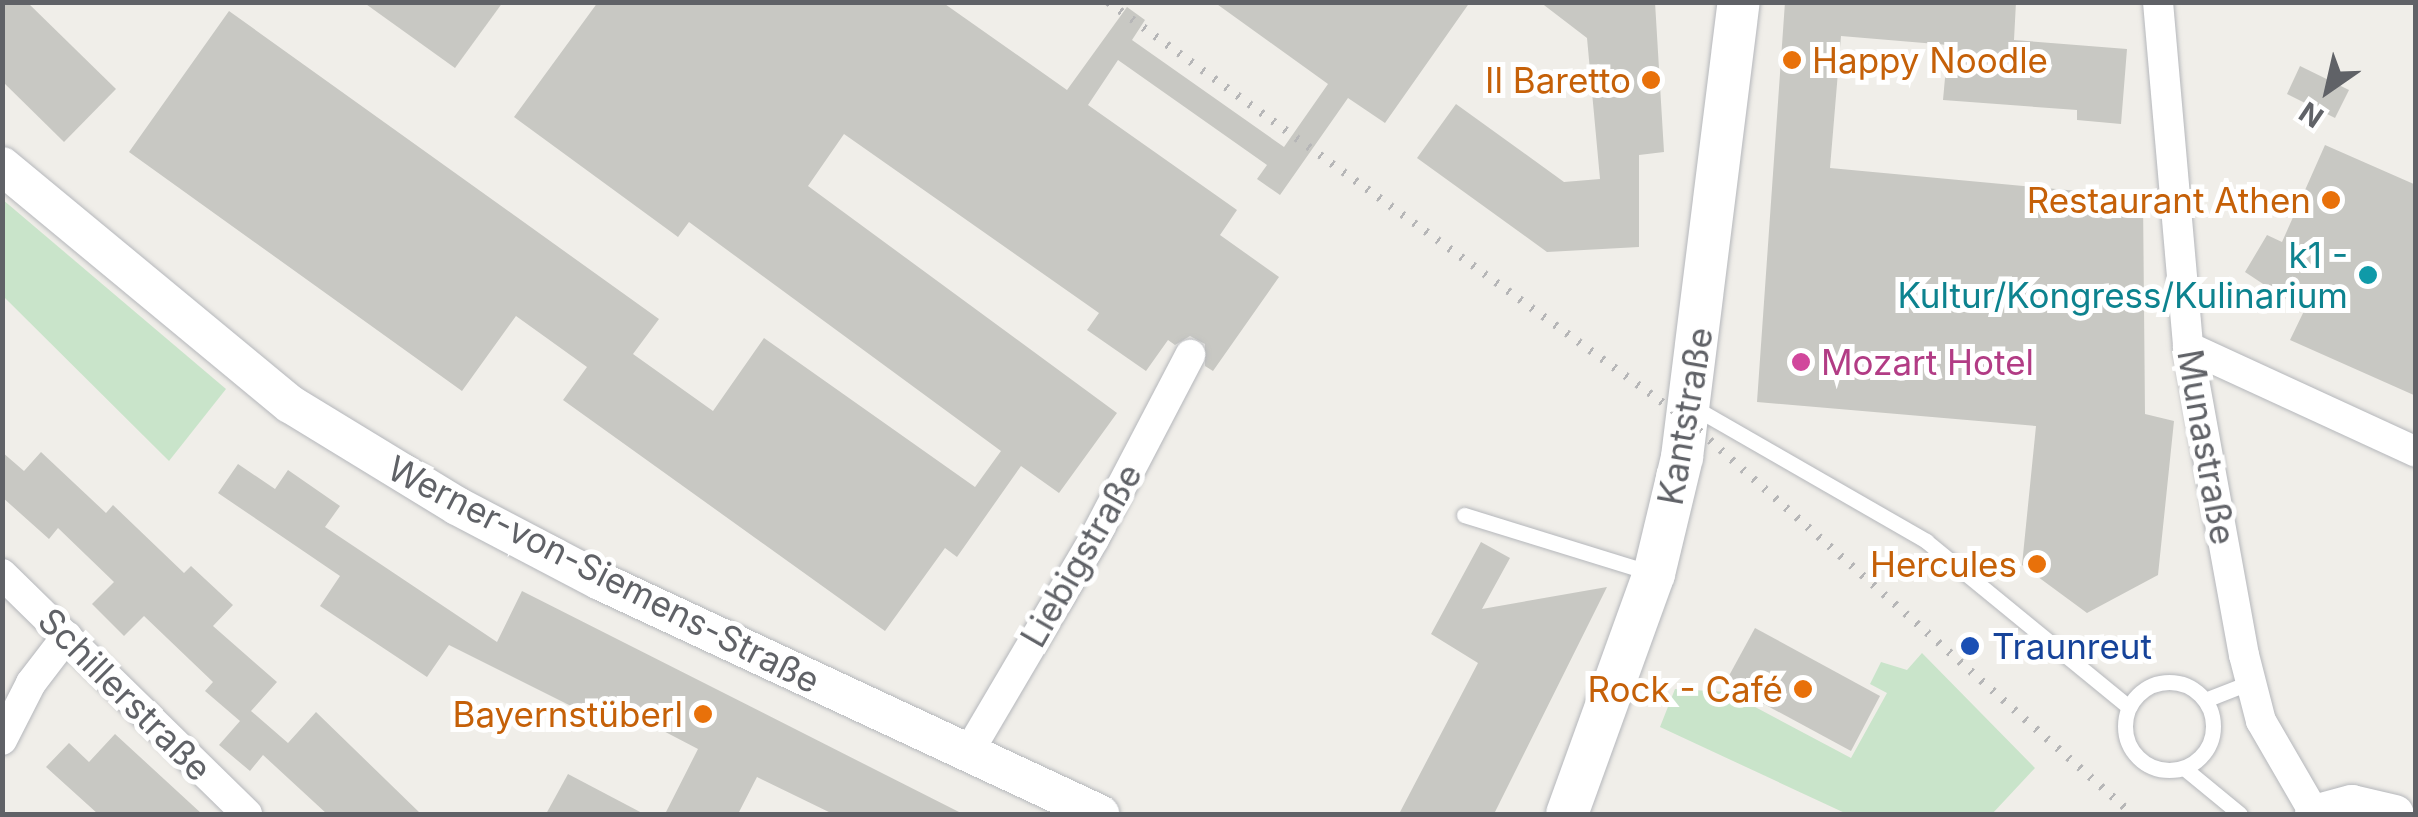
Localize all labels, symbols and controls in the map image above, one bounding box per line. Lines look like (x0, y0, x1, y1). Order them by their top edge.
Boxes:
place label: Happy Noodle (1812, 39, 2048, 81)
north arrow (2278, 40, 2378, 140)
marker: Happy Noodle (1781, 49, 1803, 71)
place label: Il Baretto (1485, 59, 1631, 101)
marker: Il Baretto (1640, 69, 1662, 91)
text: N (2293, 95, 2330, 135)
place label: Restaurant Athen (2027, 179, 2311, 221)
marker: Restaurant Athen (2320, 189, 2342, 211)
place label: k1 - Kultur/Kongress/Kulinarium (1898, 234, 2348, 316)
marker: k1 - Kultur/Kongress/Kulinarium (2357, 264, 2379, 286)
street label: Kantstraße (1649, 324, 1721, 508)
place label: Mozart Hotel (1821, 341, 2034, 383)
street label: Munastraße (2169, 346, 2245, 548)
marker: Mozart Hotel (1790, 351, 1812, 373)
street label: Werner-von-Siemens-Straße (381, 447, 827, 701)
street label: Liebigstraße (1012, 456, 1150, 654)
place label: Hercules (1870, 543, 2017, 585)
marker: Hercules (2026, 553, 2048, 575)
street label: Schillerstraße (30, 599, 220, 789)
place label: Traunreut (1992, 625, 2152, 667)
marker: Traunreut (1957, 633, 1983, 659)
place label: Rock - Café (1587, 668, 1783, 710)
marker: Rock - Café (1792, 678, 1814, 700)
place label: Bayernstüberl (453, 693, 683, 735)
marker: Bayernstüberl (692, 703, 714, 725)

